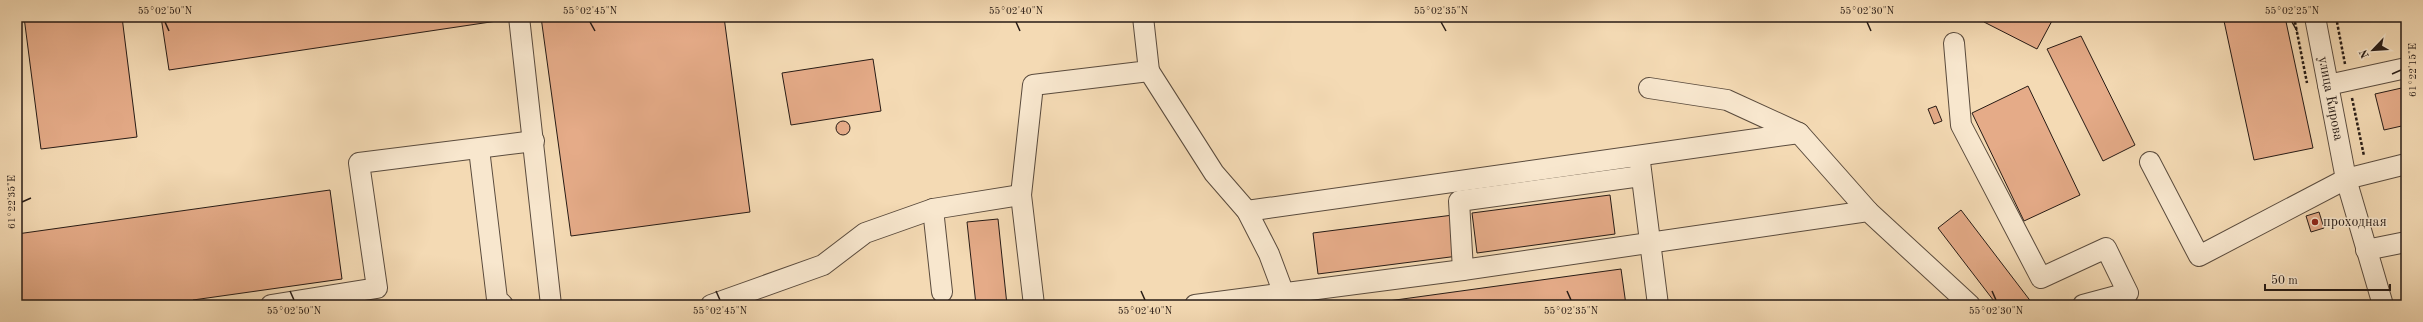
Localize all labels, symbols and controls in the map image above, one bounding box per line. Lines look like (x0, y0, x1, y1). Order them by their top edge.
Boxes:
text: 55°02'50"N (138, 6, 193, 16)
text: 55°02'45"N (563, 6, 618, 16)
text: 55°02'40"N (989, 6, 1044, 16)
text: 55°02'35"N (1414, 6, 1469, 16)
text: 55°02'30"N (1840, 6, 1895, 16)
text: 55°02'25"N (2265, 6, 2320, 16)
north arrow (2353, 30, 2393, 70)
text: 61°22'15"E (2408, 43, 2418, 97)
text: N (2358, 47, 2372, 60)
street label: улица Кирова (2316, 55, 2346, 142)
text: 61°22'35"E (7, 175, 17, 229)
place label: проходная (2323, 215, 2387, 229)
marker: проходная (2310, 217, 2320, 227)
scale bar (2265, 266, 2390, 292)
text: 50 m (2271, 274, 2298, 287)
text: 55°02'50"N (267, 306, 322, 316)
text: 55°02'45"N (693, 306, 748, 316)
text: 55°02'40"N (1118, 306, 1173, 316)
text: 55°02'35"N (1544, 306, 1599, 316)
text: 55°02'30"N (1969, 306, 2024, 316)

